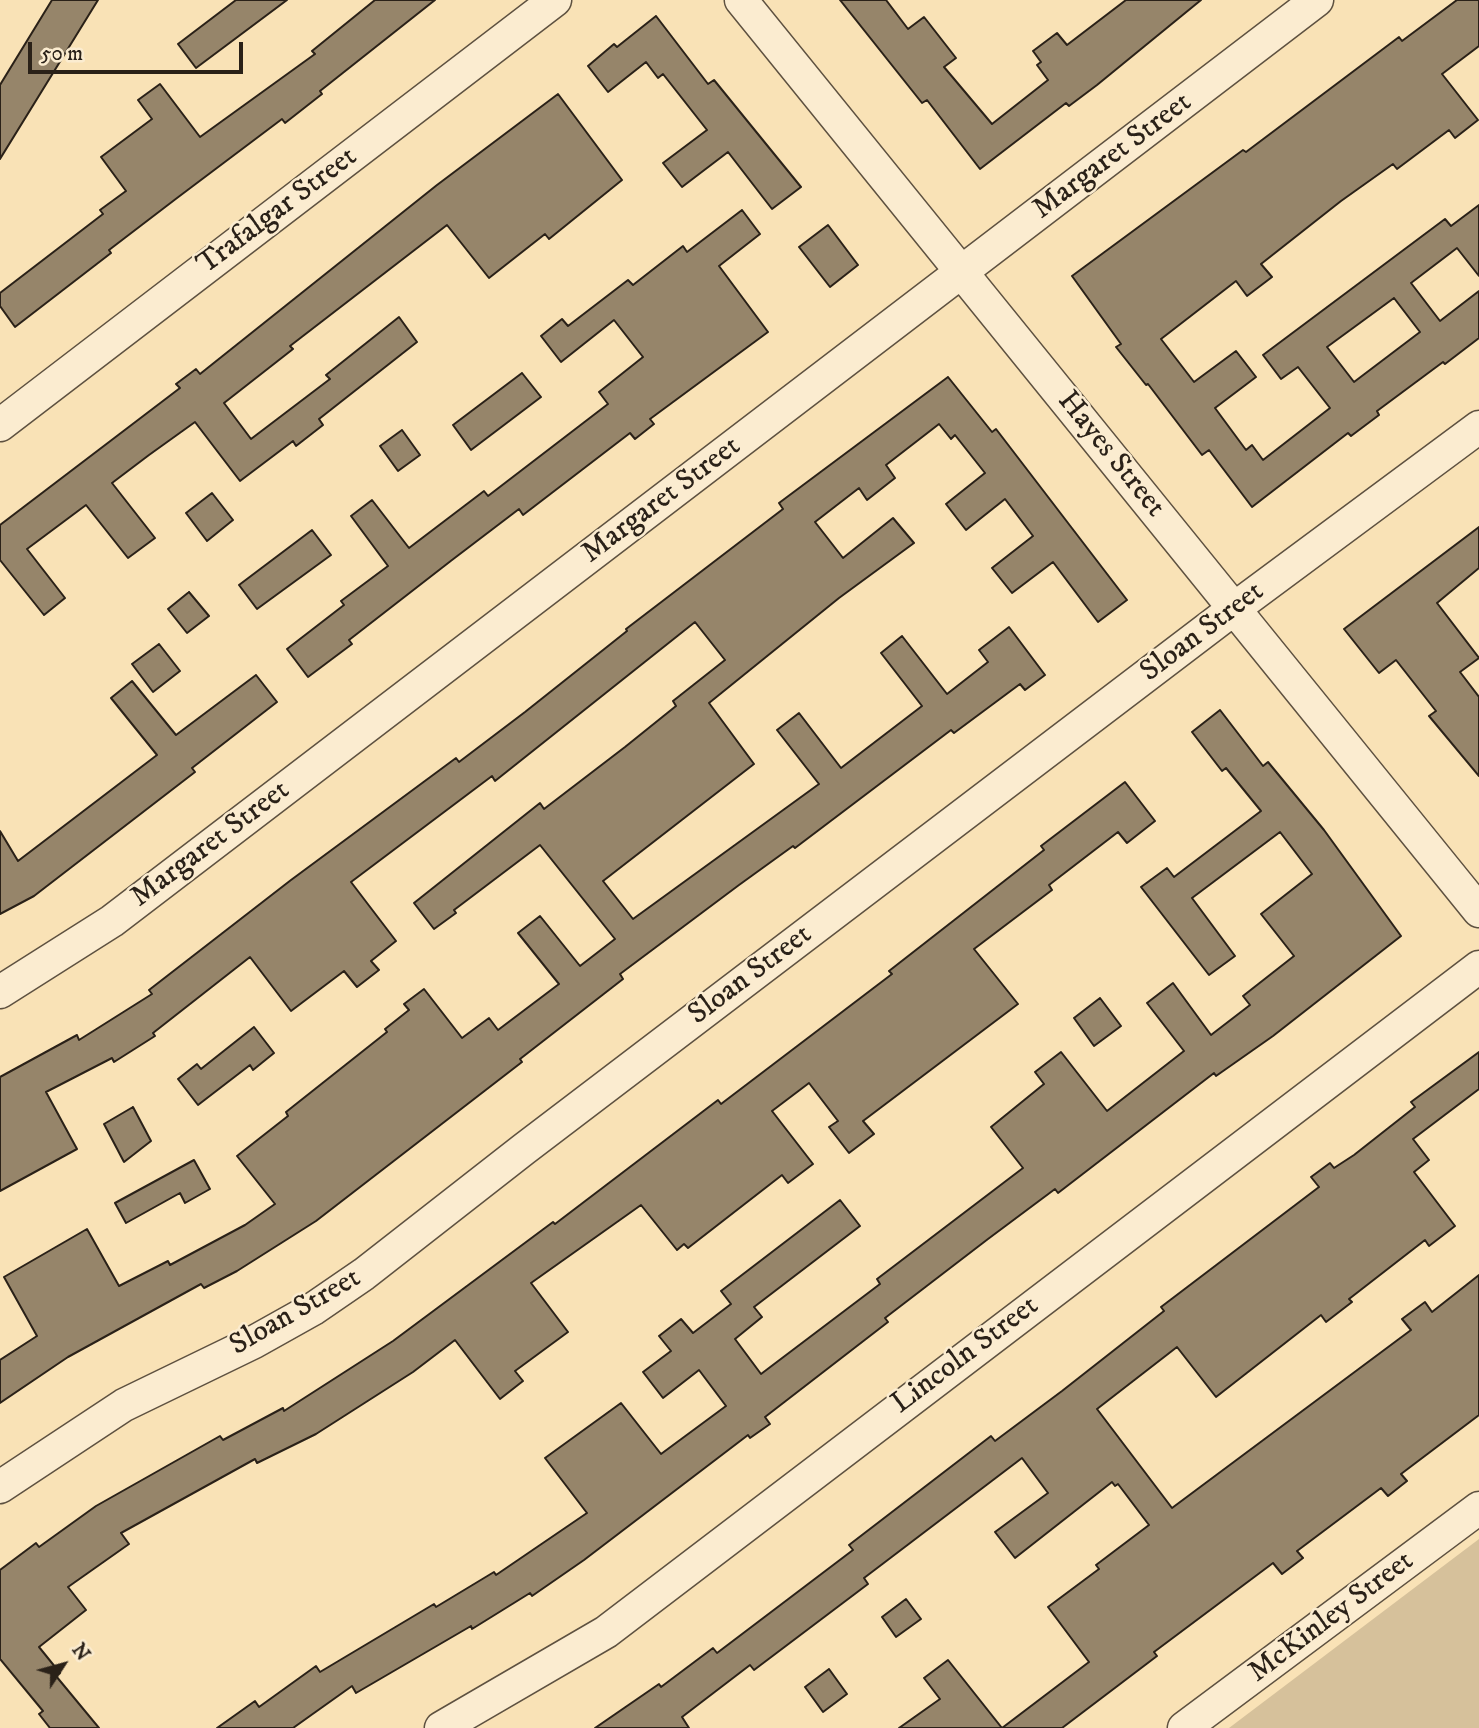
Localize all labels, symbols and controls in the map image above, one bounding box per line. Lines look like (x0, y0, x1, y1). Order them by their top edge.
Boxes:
scale bar (32, 28, 247, 72)
text: 50 m (41, 41, 83, 67)
street label: Margaret Street (1027, 86, 1199, 228)
street label: Trafalgar Street (191, 140, 365, 284)
street label: Hayes Street (1048, 385, 1172, 525)
street label: Margaret Street (576, 430, 748, 572)
street label: Sloan Street (1134, 575, 1272, 691)
street label: Margaret Street (125, 774, 297, 916)
street label: Sloan Street (682, 918, 820, 1034)
street label: Sloan Street (224, 1261, 368, 1365)
street label: Lincoln Street (886, 1289, 1046, 1423)
street label: McKinley Street (1242, 1544, 1422, 1692)
north arrow (28, 1630, 98, 1700)
text: N (66, 1639, 94, 1665)

